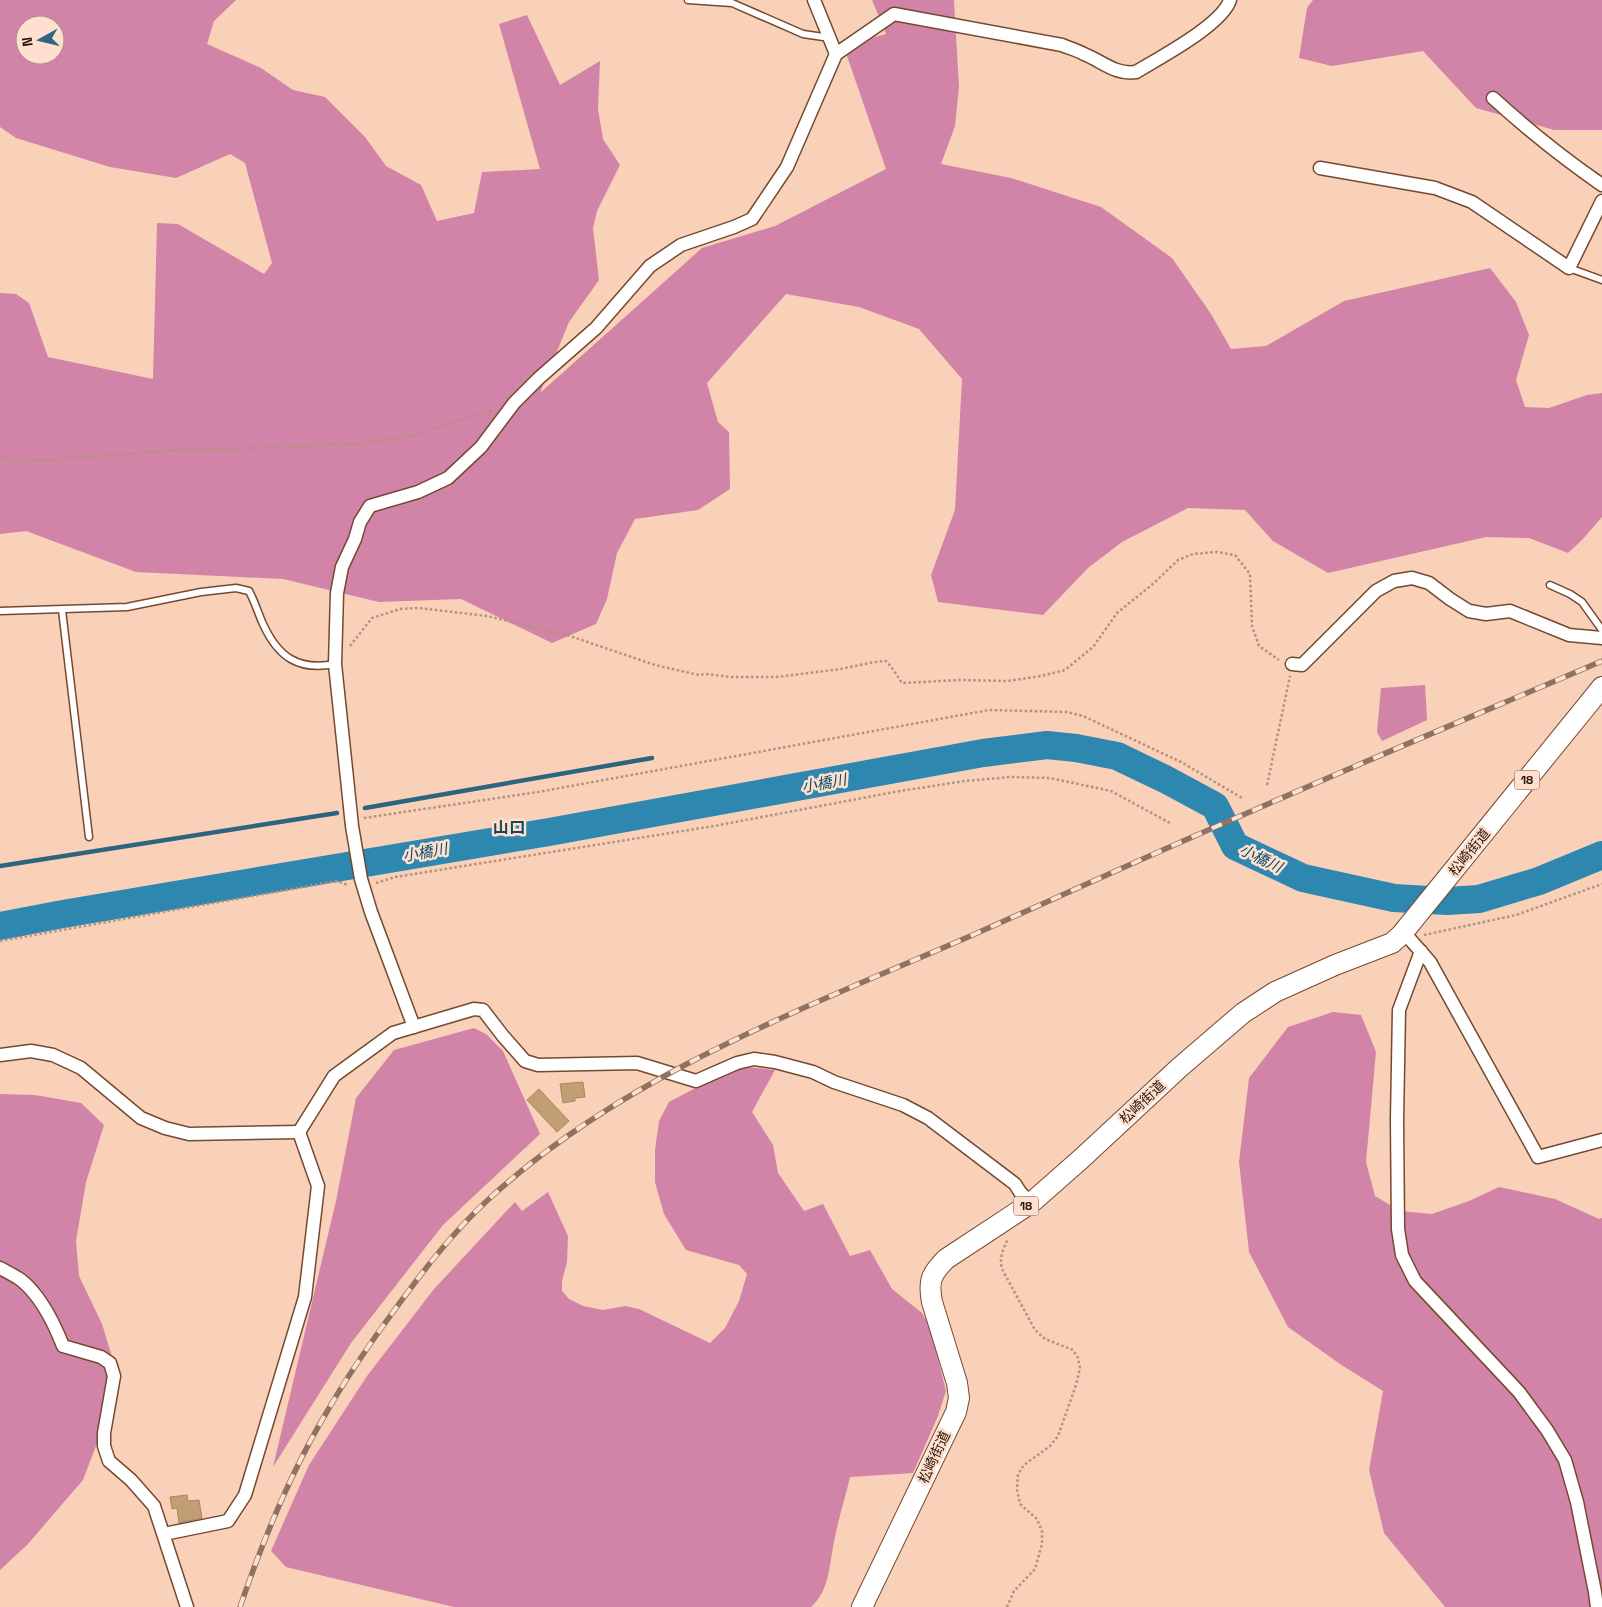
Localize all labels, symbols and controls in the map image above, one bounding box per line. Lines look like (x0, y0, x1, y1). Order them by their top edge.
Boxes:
north arrow (15, 15, 65, 65)
text: N (18, 36, 37, 48)
water label: 小橋川 (800, 769, 850, 796)
road number: 18 (1514, 770, 1540, 790)
district label: 山口 (493, 817, 525, 838)
street label: 松崎街道 (1444, 825, 1494, 879)
water label: 小橋川 (401, 838, 451, 865)
water label: 小橋川 (1237, 840, 1287, 877)
street label: 松崎街道 (1115, 1076, 1169, 1128)
road number: 18 (1014, 1196, 1038, 1216)
street label: 松崎街道 (914, 1428, 954, 1486)

